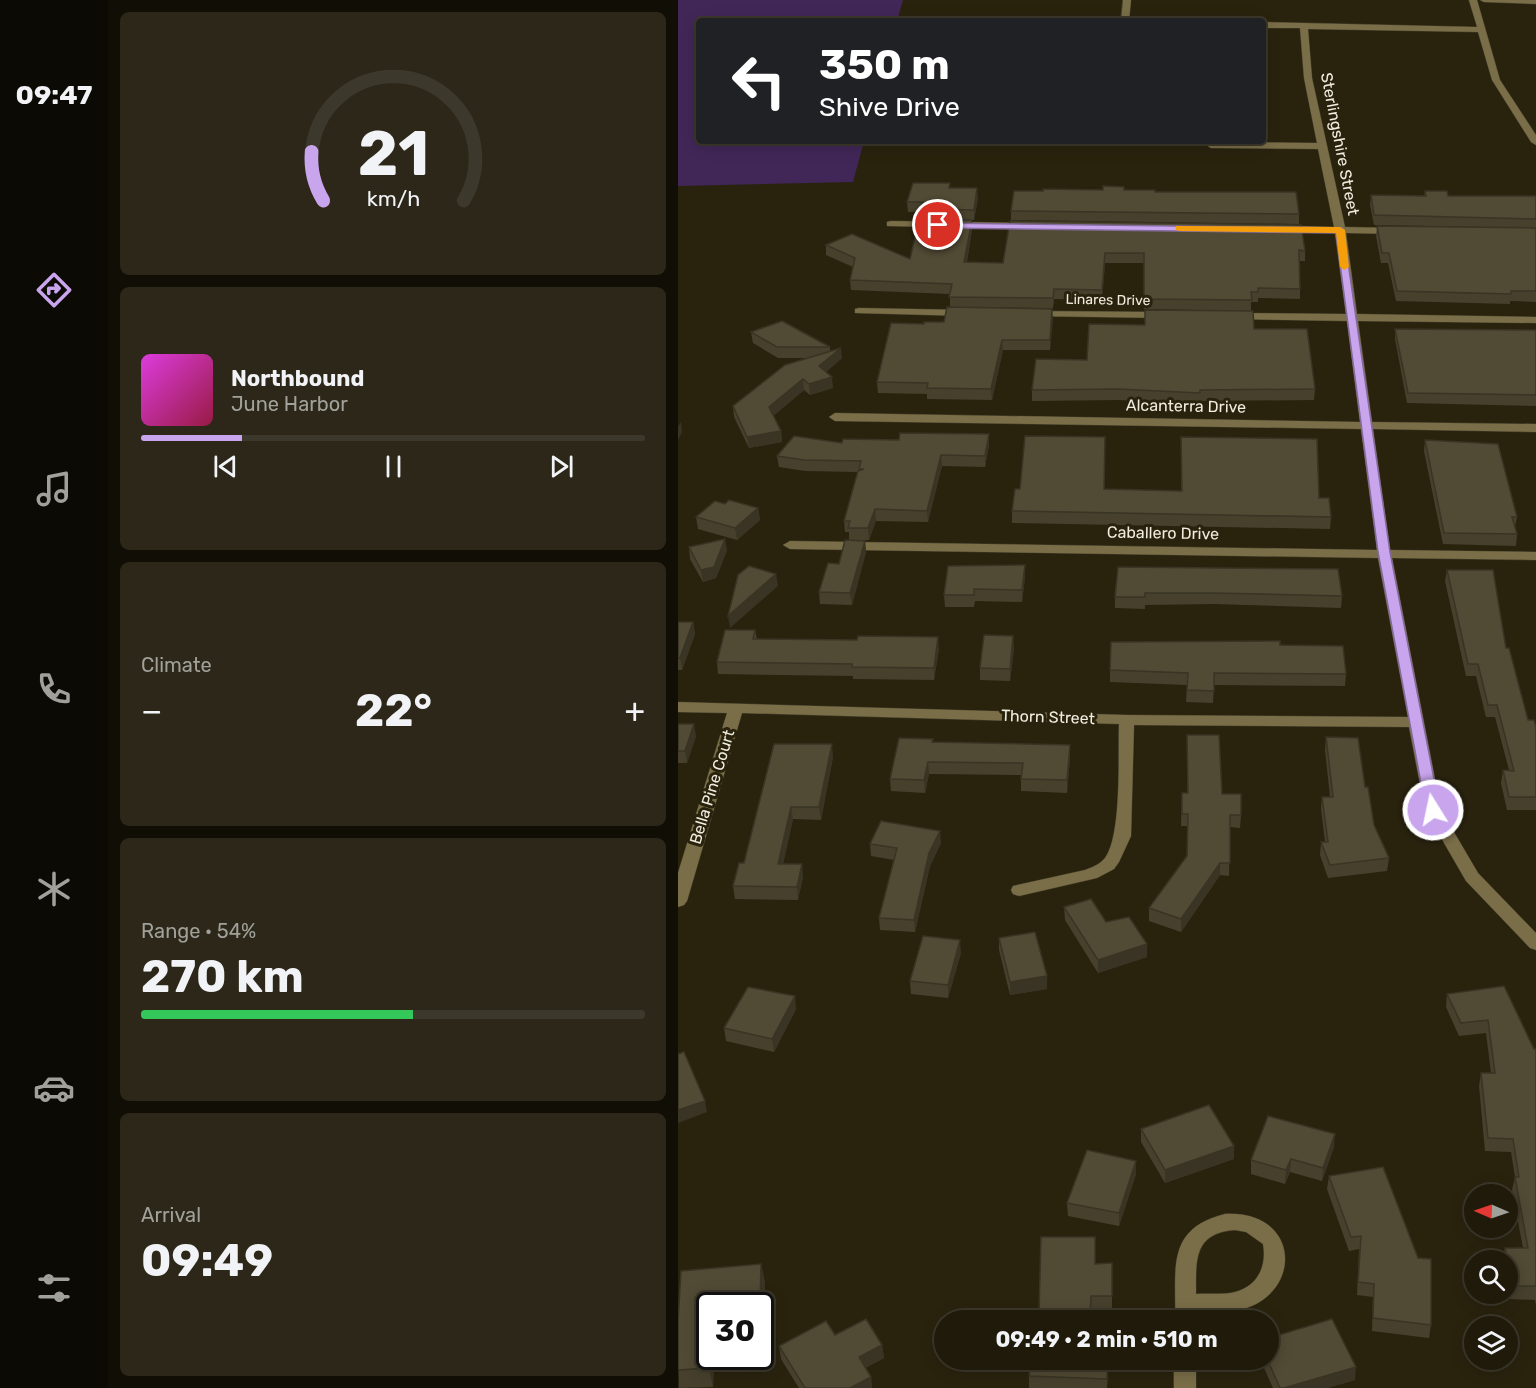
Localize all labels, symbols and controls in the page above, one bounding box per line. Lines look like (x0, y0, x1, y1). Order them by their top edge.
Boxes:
text: 350 m (819, 40, 950, 90)
icon: left (720, 42, 798, 120)
street label: Sterlingshire Street (1317, 71, 1363, 217)
text: 09:47 (16, 79, 92, 111)
text: Shive Drive (819, 91, 960, 123)
text: 21 (357, 117, 429, 191)
text: km/h (366, 186, 420, 211)
pin (912, 199, 963, 250)
icon: arrive (921, 208, 954, 241)
icon: directions (33, 269, 75, 311)
street label: Linares Drive (1065, 291, 1151, 309)
text: Northbound (231, 365, 364, 392)
text: June Harbor (231, 392, 348, 416)
street label: Alcanterra Drive (1126, 395, 1246, 417)
icon: previous (209, 450, 242, 483)
icon: pause (377, 450, 410, 483)
icon: next (545, 450, 578, 483)
icon: music (33, 468, 75, 510)
street label: Caballero Drive (1107, 523, 1219, 543)
text: Climate (141, 653, 212, 677)
icon: phone (33, 668, 75, 710)
text: 22° (355, 684, 432, 737)
text: − (141, 691, 162, 730)
text: + (624, 691, 645, 730)
street label: Thorn Street (1001, 706, 1095, 728)
street label: Bella Pine Court (686, 727, 738, 847)
position arrow (1401, 778, 1465, 842)
icon: climate (33, 868, 75, 910)
text: Range · 54% (141, 919, 256, 943)
text: 270 km (141, 950, 304, 1003)
icon: car (33, 1067, 75, 1109)
north arrow (1464, 1184, 1518, 1238)
map controls (1464, 1184, 1518, 1370)
text: Arrival (141, 1203, 201, 1227)
text: 09:49 (141, 1234, 273, 1287)
button: search (1464, 1250, 1518, 1304)
icon: filters (33, 1267, 75, 1309)
speed limit sign: 30 (696, 1292, 774, 1370)
button: layers (1464, 1316, 1518, 1370)
text: 09:49 · 2 min · 510 m (995, 1326, 1218, 1353)

